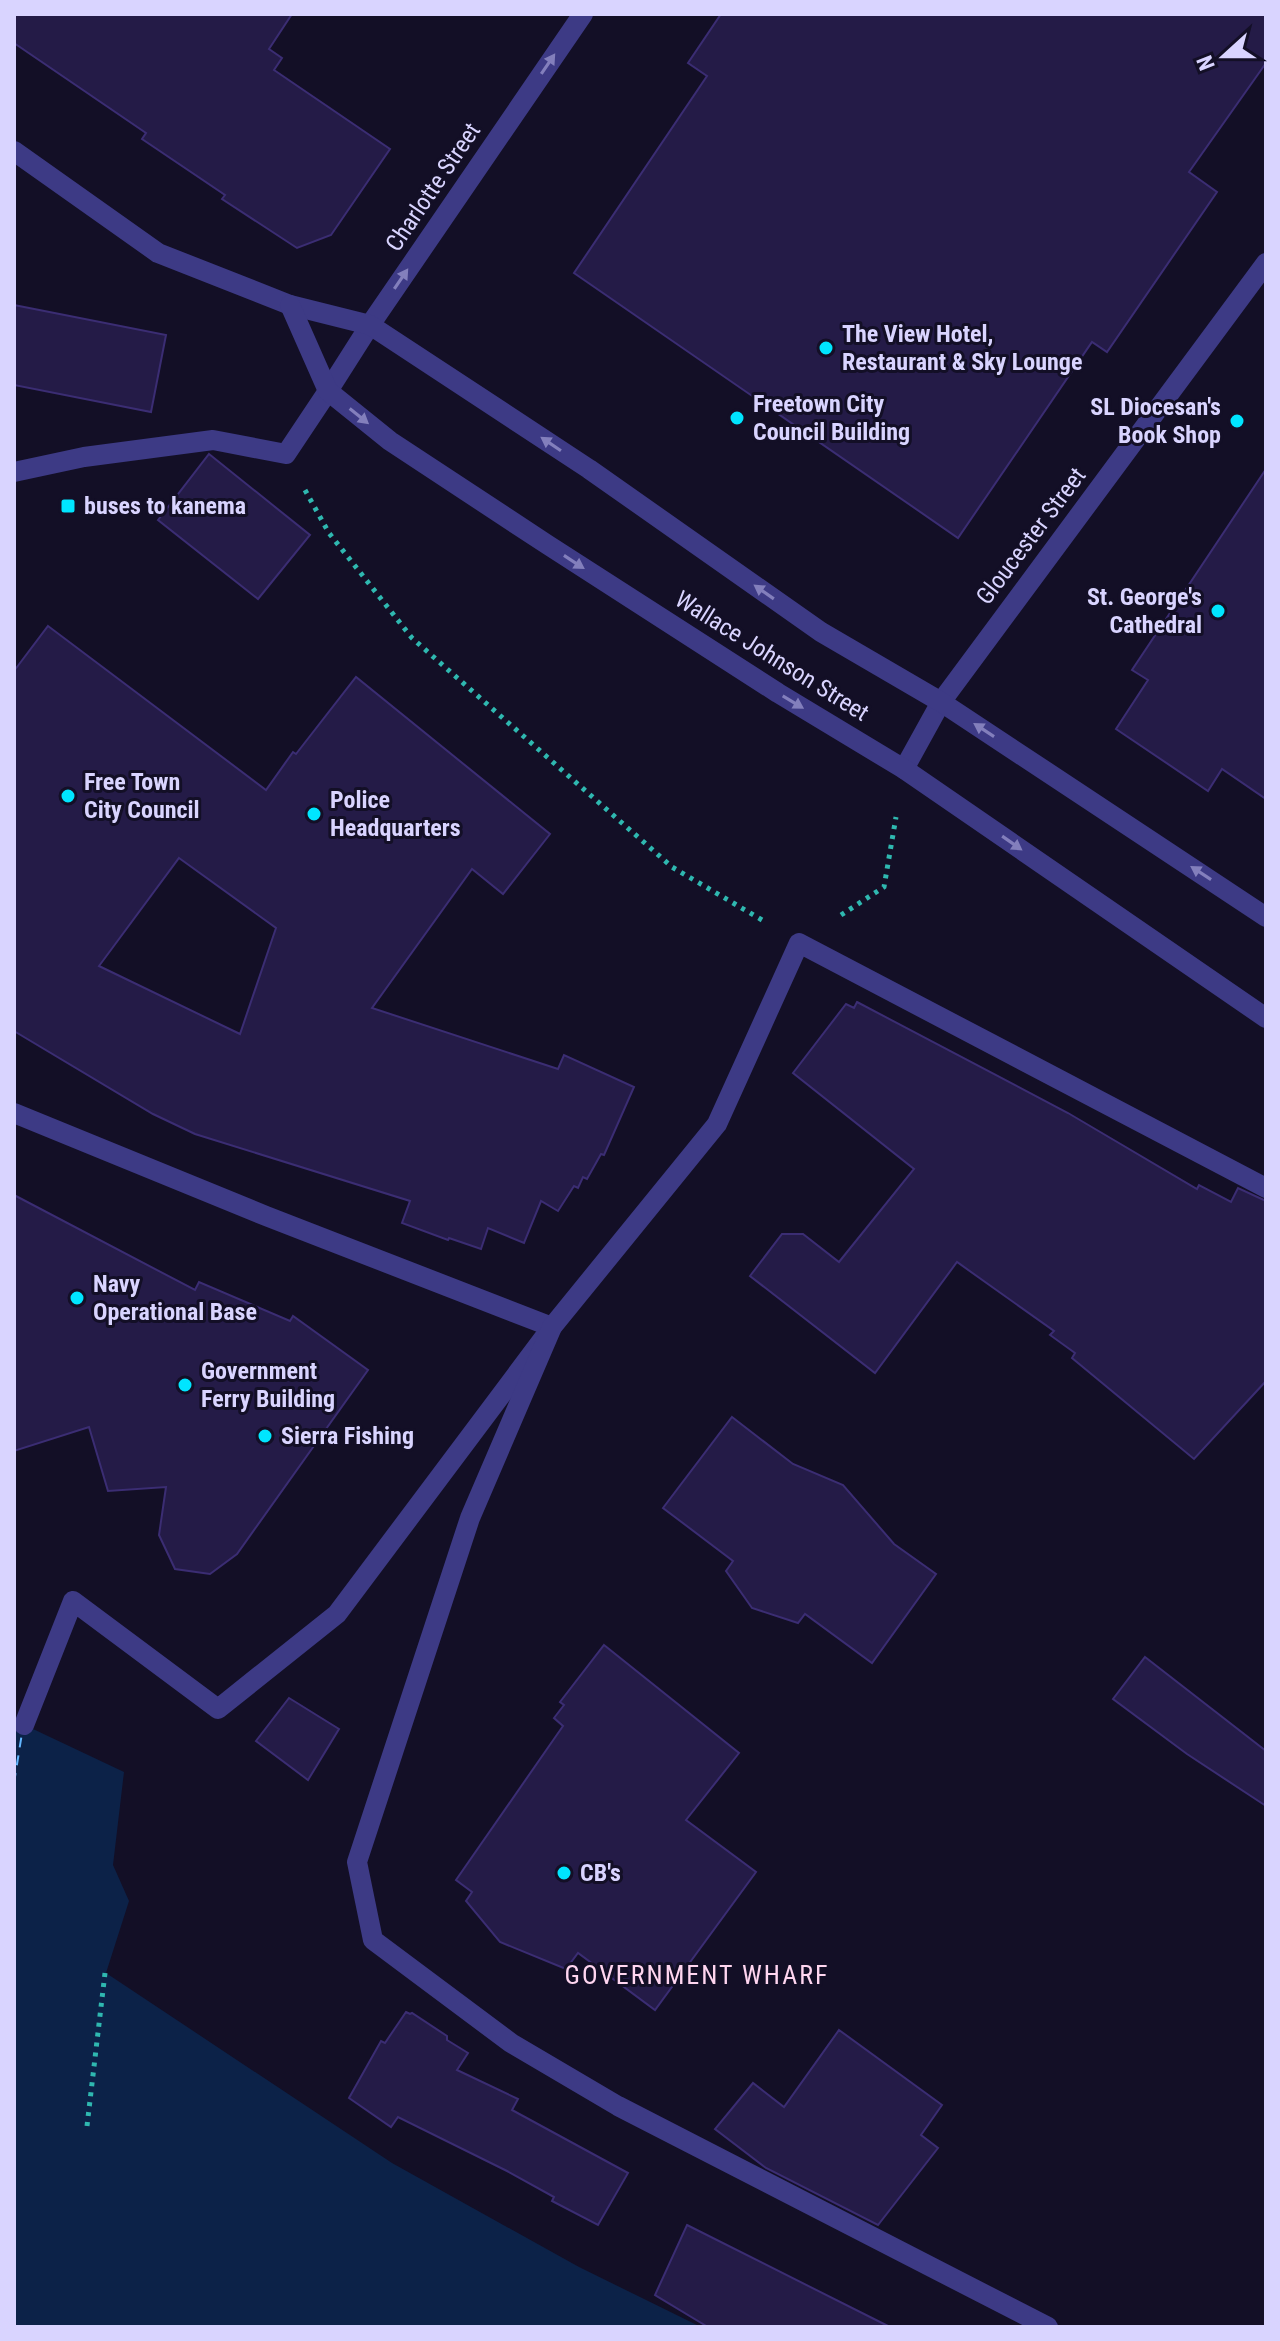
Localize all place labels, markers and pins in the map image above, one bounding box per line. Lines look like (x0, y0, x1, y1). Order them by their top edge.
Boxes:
place label: The View Hotel, Restaurant & Sky Lounge (842, 320, 1082, 376)
marker: The View Hotel, Restaurant & Sky Lounge (817, 339, 835, 357)
place label: Freetown City Council Building (753, 390, 910, 446)
place label: SL Diocesan's Book Shop (1090, 393, 1221, 449)
marker: Freetown City Council Building (728, 409, 746, 427)
marker: SL Diocesan's Book Shop (1228, 412, 1246, 430)
place label: buses to kanema (84, 492, 246, 520)
marker: buses to kanema (59, 497, 77, 515)
place label: St. George's Cathedral (1087, 583, 1202, 639)
marker: St. George's Cathedral (1209, 602, 1227, 620)
place label: Free Town City Council (84, 768, 200, 824)
place label: Police Headquarters (330, 786, 461, 842)
marker: Free Town City Council (59, 787, 77, 805)
marker: Police Headquarters (305, 805, 323, 823)
place label: Navy Operational Base (93, 1270, 257, 1326)
marker: Navy Operational Base (68, 1289, 86, 1307)
place label: Government Ferry Building (201, 1357, 335, 1413)
marker: Government Ferry Building (176, 1376, 194, 1394)
place label: Sierra Fishing (281, 1422, 414, 1450)
marker: Sierra Fishing (256, 1427, 274, 1445)
place label: CB's (580, 1859, 621, 1887)
marker: CB's (555, 1864, 573, 1882)

